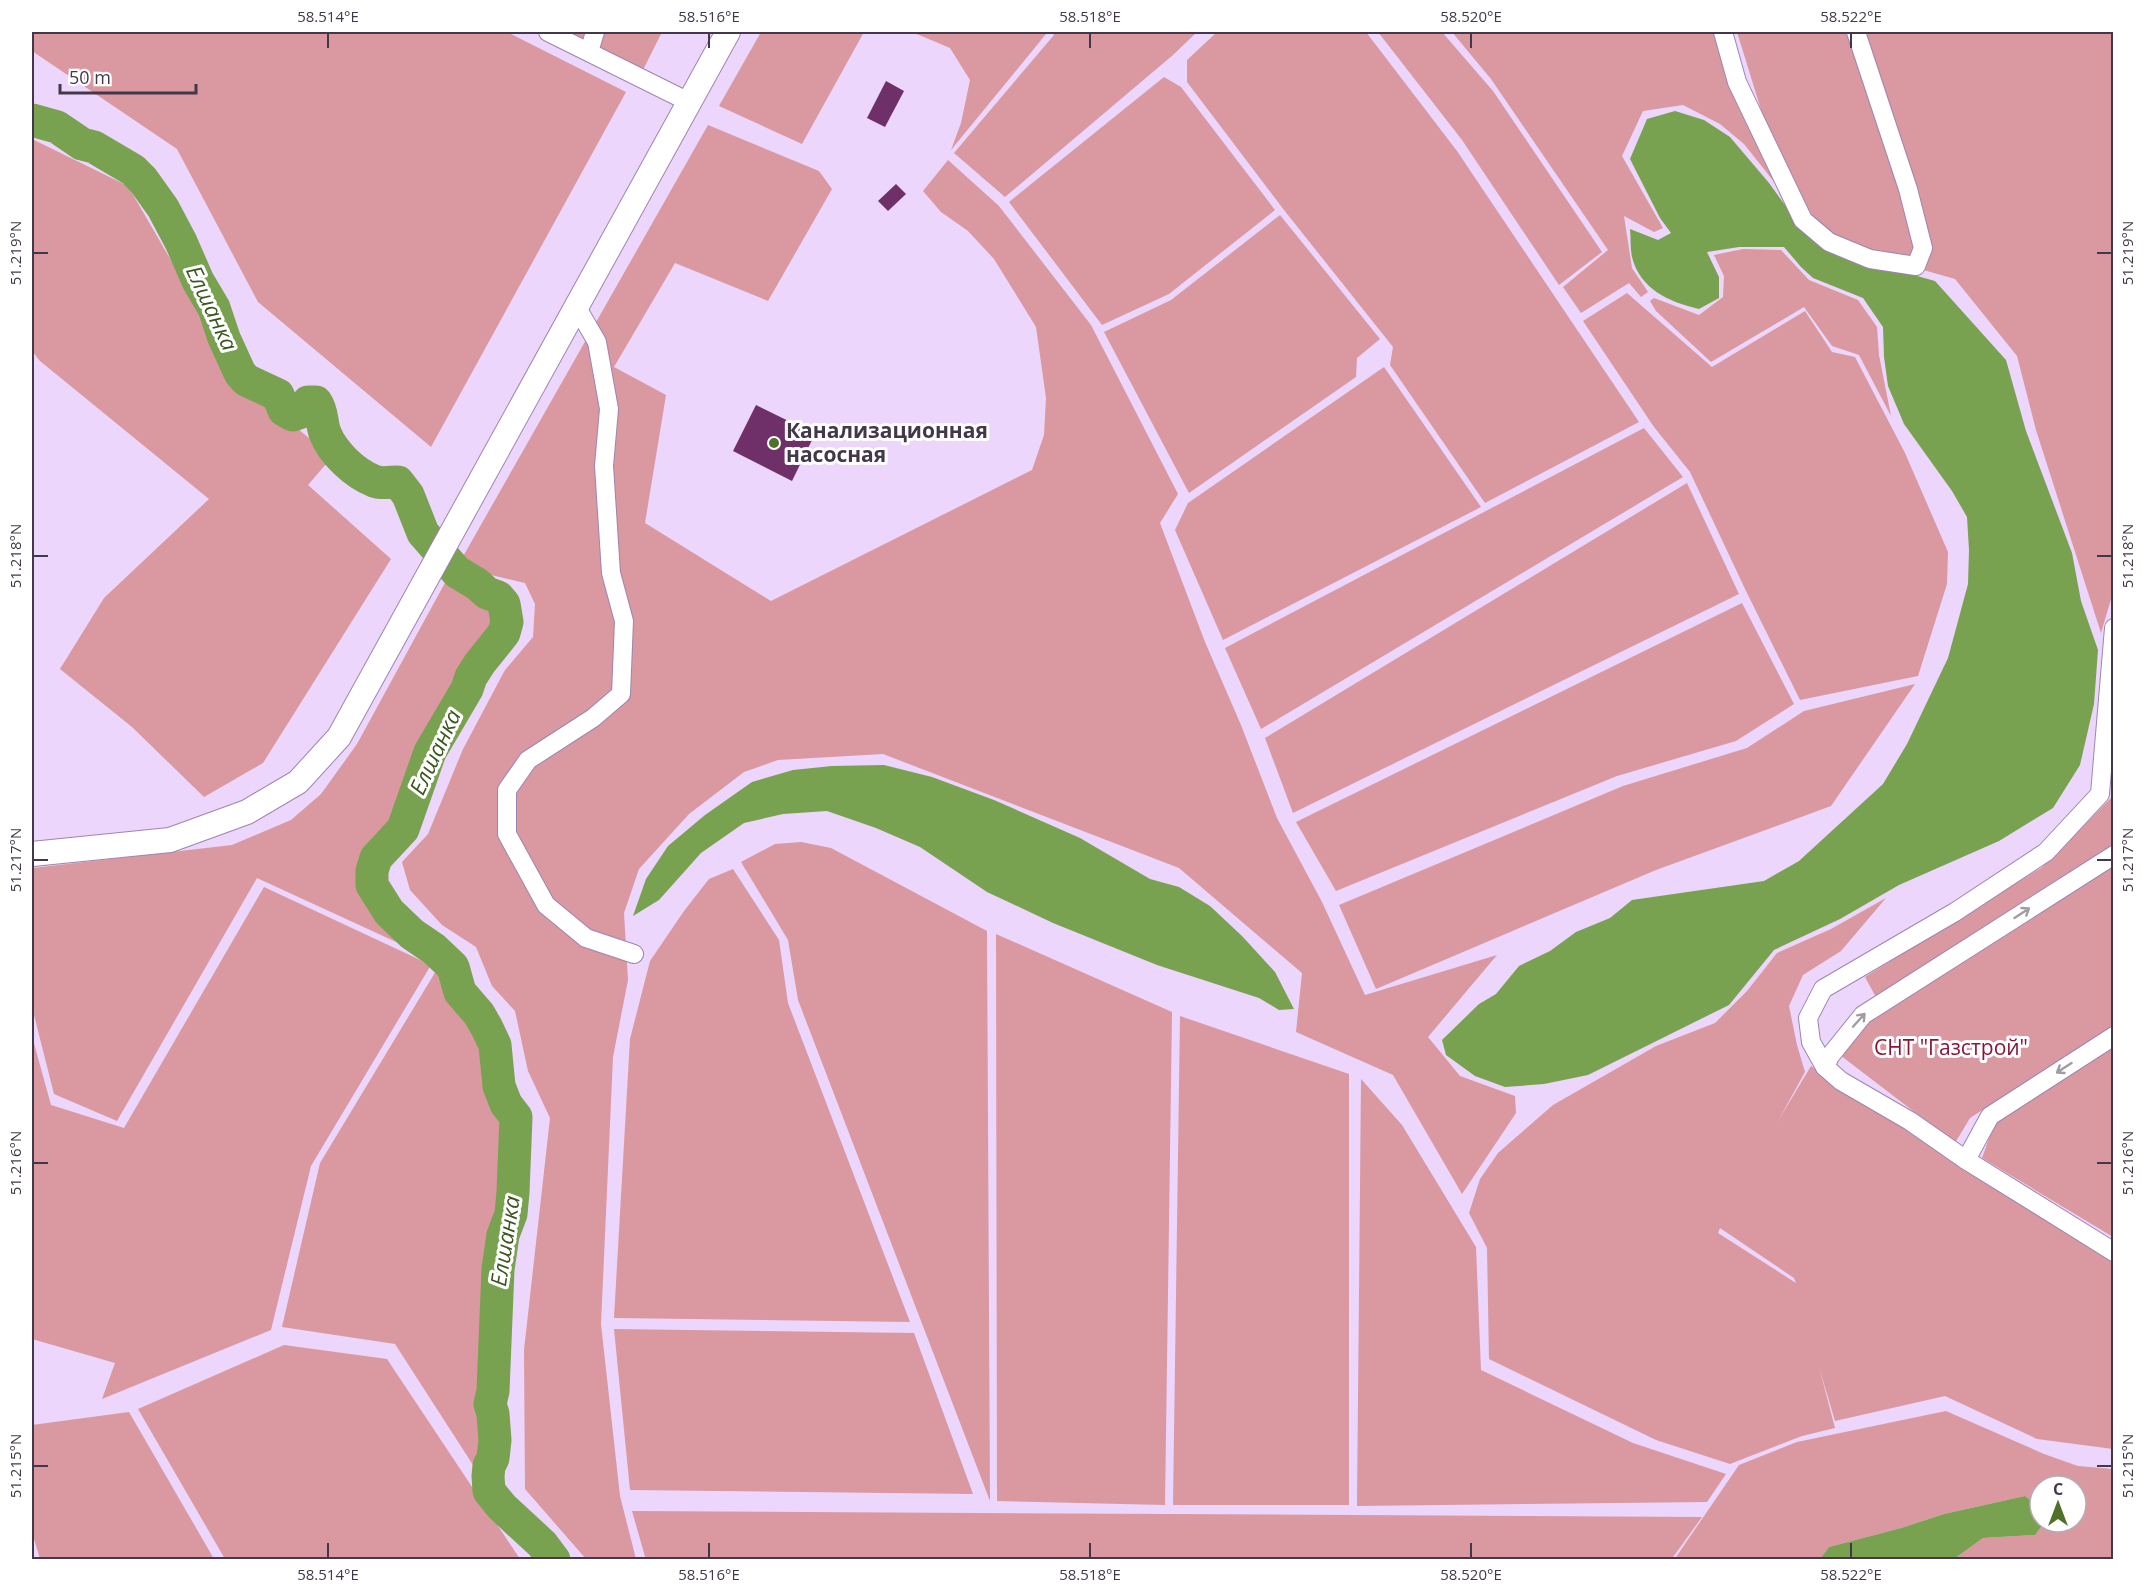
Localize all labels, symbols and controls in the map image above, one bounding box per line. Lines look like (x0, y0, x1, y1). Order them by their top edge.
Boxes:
text: 58.514°E (297, 6, 359, 26)
text: 58.516°E (678, 6, 740, 26)
text: 58.518°E (1059, 6, 1121, 26)
text: 58.520°E (1440, 6, 1502, 26)
text: 58.522°E (1820, 6, 1882, 26)
scale bar (60, 57, 196, 95)
text: 50 m (69, 65, 111, 89)
text: 51.219°N (5, 221, 25, 285)
text: 51.219°N (2117, 221, 2137, 285)
water label: Елшанка (180, 260, 246, 355)
place label: Канализационная насосная (786, 416, 988, 468)
marker: Канализационная насосная (767, 436, 781, 450)
text: 51.218°N (5, 524, 25, 588)
text: 51.218°N (2117, 524, 2137, 588)
water label: Елшанка (401, 704, 467, 799)
text: 51.217°N (5, 828, 25, 892)
text: 51.217°N (2117, 828, 2137, 892)
one-way arrow (2013, 907, 2030, 919)
one-way arrow (1852, 1013, 1866, 1028)
park label: СНТ "Газстрой" (1874, 1033, 2028, 1061)
one-way arrow (2056, 1062, 2073, 1074)
text: 51.216°N (5, 1131, 25, 1195)
text: 51.216°N (2117, 1131, 2137, 1195)
water label: Елшанка (482, 1194, 526, 1288)
text: 51.215°N (5, 1434, 25, 1498)
text: 51.215°N (2117, 1434, 2137, 1498)
north arrow (2028, 1474, 2088, 1534)
text: С (2053, 1478, 2063, 1500)
text: 58.514°E (297, 1564, 359, 1584)
text: 58.516°E (678, 1564, 740, 1584)
text: 58.518°E (1059, 1564, 1121, 1584)
text: 58.520°E (1440, 1564, 1502, 1584)
text: 58.522°E (1820, 1564, 1882, 1584)

